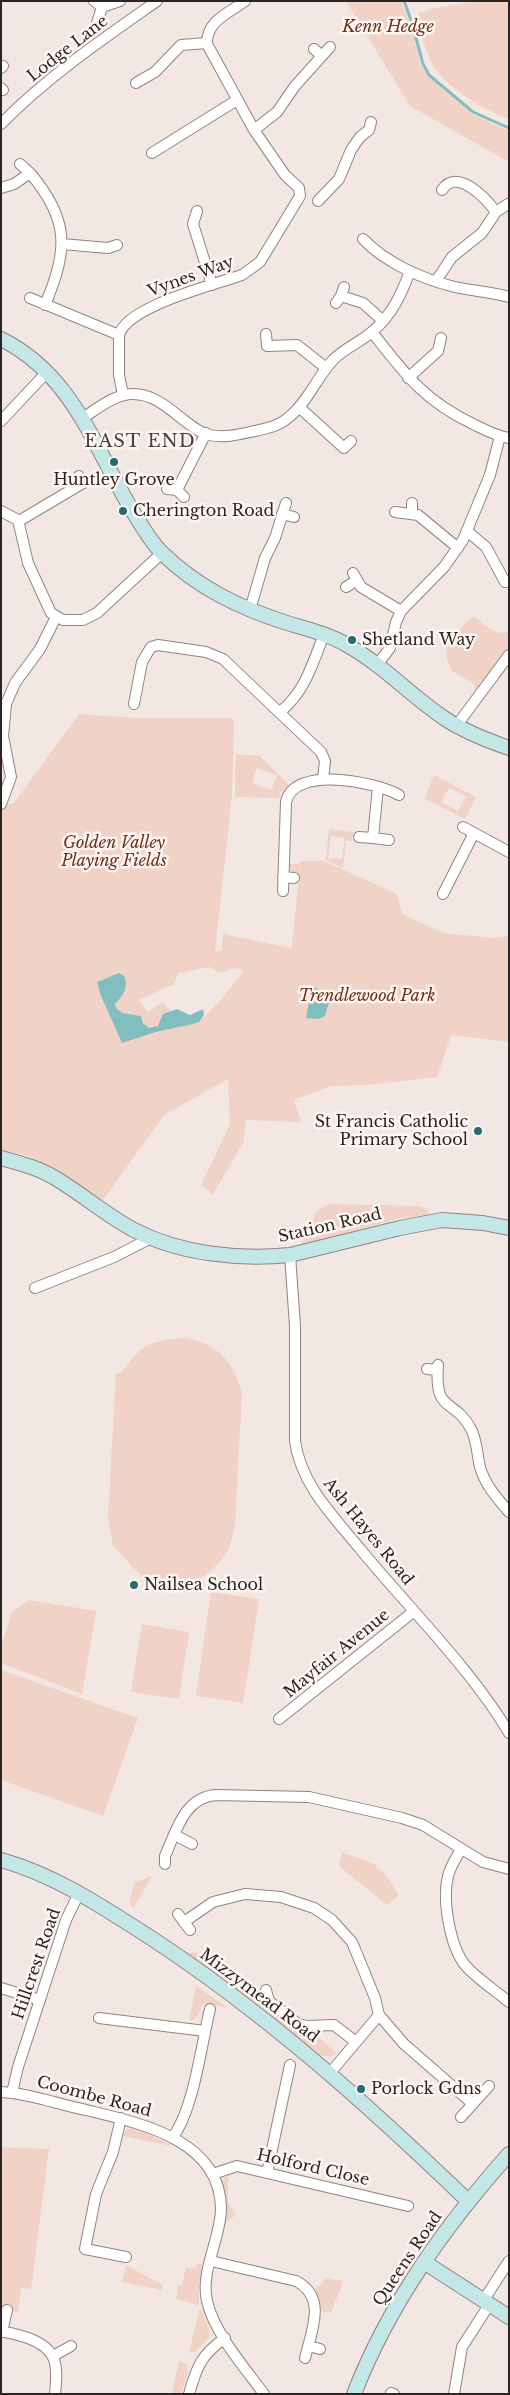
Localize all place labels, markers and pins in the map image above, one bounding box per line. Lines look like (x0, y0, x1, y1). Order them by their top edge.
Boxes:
marker: Huntley Grove (108, 456, 120, 468)
place label: Huntley Grove (53, 470, 175, 490)
place label: Cherington Road (133, 501, 274, 521)
marker: Cherington Road (117, 505, 129, 517)
place label: Shetland Way (362, 630, 475, 650)
marker: Shetland Way (346, 634, 358, 646)
place label: St Francis Catholic Primary School (315, 1112, 468, 1150)
marker: St Francis Catholic Primary School (472, 1125, 484, 1137)
place label: Nailsea School (144, 1575, 263, 1595)
marker: Nailsea School (128, 1579, 140, 1591)
place label: Porlock Gdns (371, 2079, 481, 2099)
marker: Porlock Gdns (355, 2083, 367, 2095)

